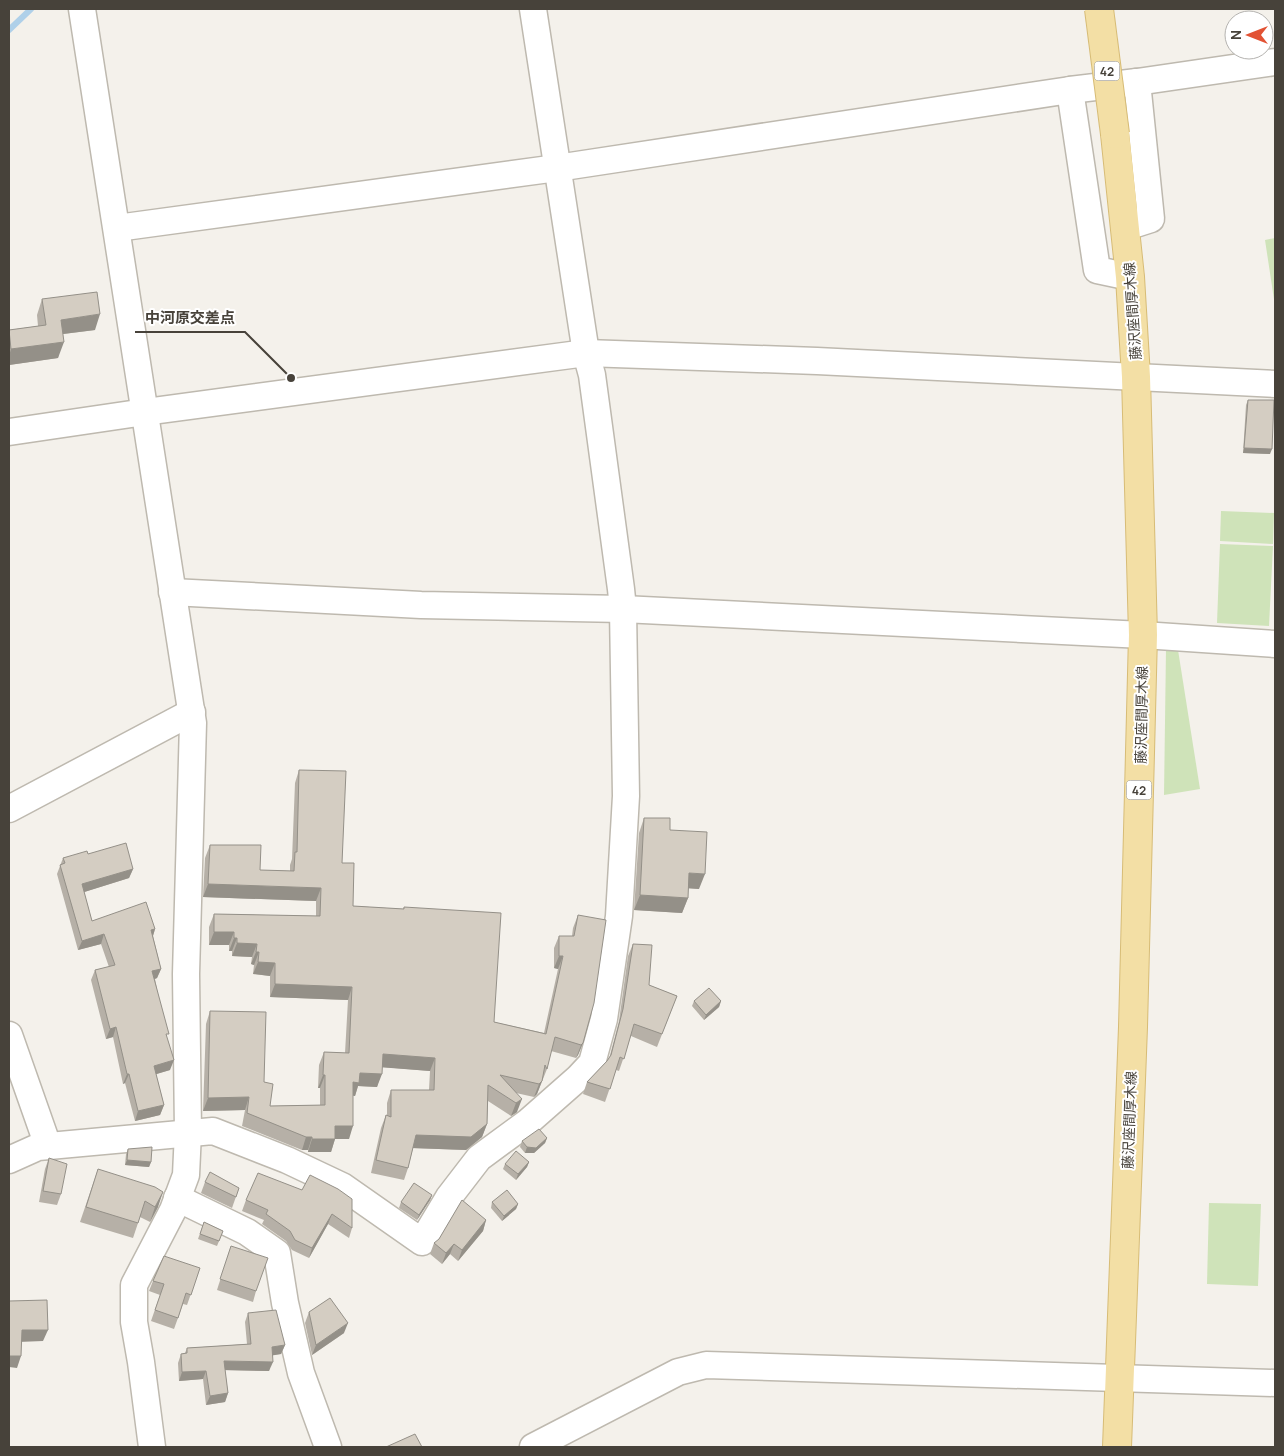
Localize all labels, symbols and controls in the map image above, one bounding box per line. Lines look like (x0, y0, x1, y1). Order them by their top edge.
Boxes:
north arrow (1224, 10, 1274, 60)
text: N (1226, 30, 1245, 40)
road number: 42 (1094, 61, 1120, 80)
street label: 藤沢座間厚木線 (1119, 261, 1145, 361)
callout: 中河原交差点 (135, 302, 245, 332)
text: 中河原交差点 (145, 307, 235, 328)
street label: 藤沢座間厚木線 (1131, 666, 1151, 764)
road number: 42 (1126, 780, 1152, 800)
street label: 藤沢座間厚木線 (1118, 1071, 1140, 1169)

